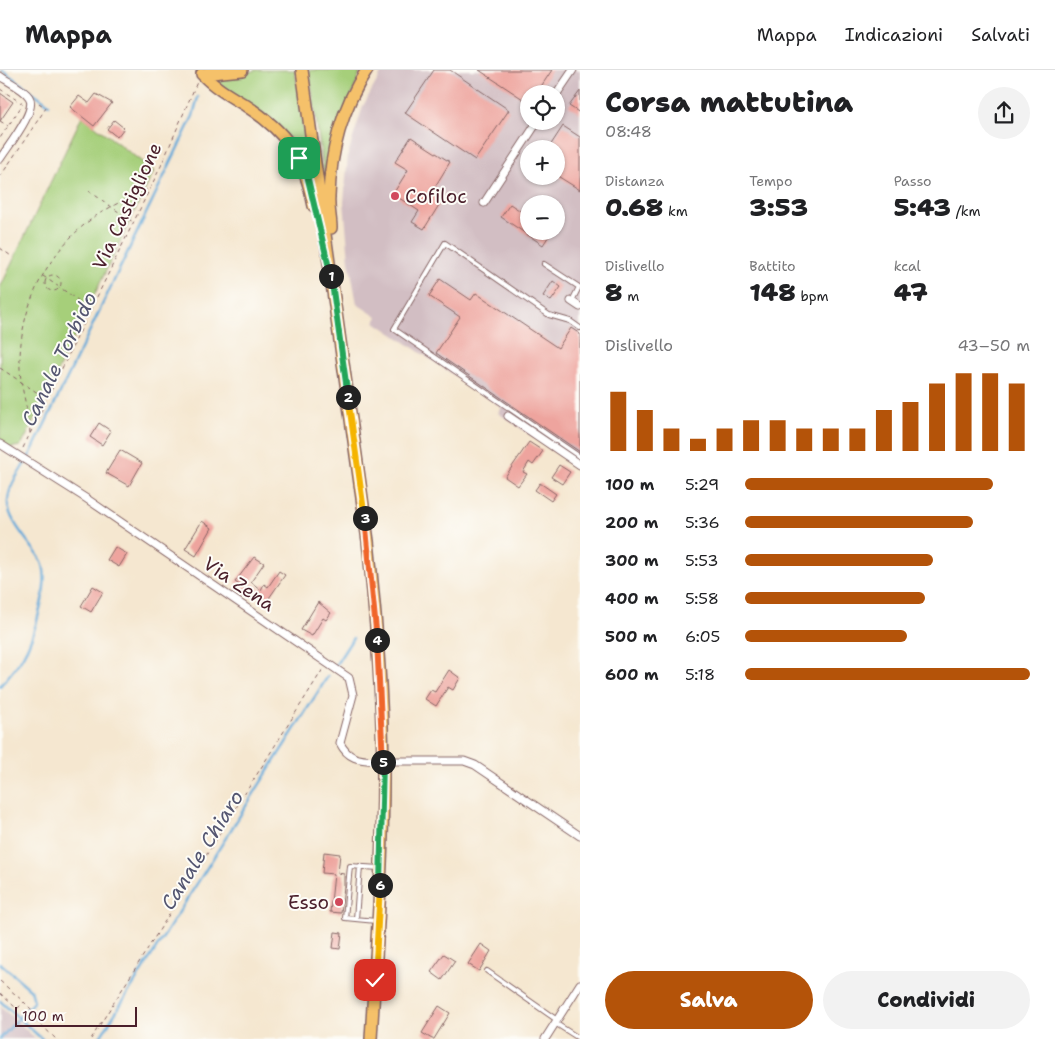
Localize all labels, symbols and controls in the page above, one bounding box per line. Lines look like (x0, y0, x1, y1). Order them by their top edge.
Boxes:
text: Mappa (25, 19, 112, 51)
text: Mappa (757, 23, 817, 47)
text: Indicazioni (845, 23, 943, 47)
text: Salvati (971, 23, 1030, 47)
text: Corsa mattutina (605, 83, 853, 121)
map controls (520, 85, 565, 240)
button: locate (520, 85, 565, 130)
button: share (978, 87, 1030, 139)
text: 08:48 (605, 121, 652, 142)
pin (278, 137, 320, 179)
street label: Via Castiglione (87, 138, 167, 274)
button: + (520, 140, 565, 185)
icon: arrive (285, 144, 313, 172)
text: Distanza (605, 172, 664, 190)
text: Tempo (749, 172, 792, 190)
text: Passo (894, 172, 932, 190)
place label: Cofiloc (405, 184, 467, 209)
marker: Cofiloc (389, 190, 401, 202)
text: 0.68 (605, 190, 663, 224)
text: 3:53 (749, 190, 808, 224)
text: 5:43 (894, 190, 951, 224)
button: − (520, 195, 565, 240)
text: km (663, 202, 688, 220)
text: /km (951, 202, 981, 220)
text: Dislivello (605, 257, 664, 275)
text: Battito (749, 257, 796, 275)
text: kcal (894, 257, 921, 275)
pin: 1 (318, 264, 344, 288)
text: 1 (328, 267, 335, 285)
text: 8 (605, 275, 623, 309)
text: 148 (749, 275, 796, 309)
text: 47 (894, 275, 928, 309)
text: m (623, 287, 639, 305)
text: bpm (796, 287, 829, 305)
water label: Canale Torbido (15, 288, 103, 430)
text: Dislivello (605, 335, 673, 356)
text: 43–50 m (957, 335, 1030, 356)
pin: 2 (336, 384, 360, 410)
text: 2 (344, 388, 353, 406)
text: 100 m (605, 474, 654, 495)
text: 5:29 (685, 474, 719, 495)
pin: 3 (352, 506, 378, 530)
text: 3 (361, 509, 370, 527)
text: 200 m (605, 512, 658, 533)
text: 5:36 (685, 512, 720, 533)
text: 300 m (605, 550, 659, 571)
text: 5:53 (685, 550, 719, 571)
street label: Via Zena (198, 551, 280, 617)
text: 400 m (605, 588, 659, 609)
text: 5:58 (685, 588, 719, 609)
text: 500 m (605, 626, 657, 647)
text: 6:05 (685, 626, 720, 647)
pin: 4 (364, 628, 390, 652)
text: 4 (373, 631, 382, 649)
text: 600 m (605, 664, 659, 685)
text: 5:18 (685, 664, 715, 685)
pin: 5 (370, 750, 396, 774)
text: 5 (379, 753, 388, 771)
water label: Canale Chiaro (155, 785, 249, 915)
pin: 6 (368, 872, 392, 898)
text: 6 (376, 876, 385, 894)
place label: Esso (288, 890, 329, 915)
marker: Esso (333, 896, 345, 908)
pin (354, 959, 396, 1001)
icon: check (361, 966, 389, 994)
button: Salva (605, 971, 813, 1029)
button: Condividi (823, 971, 1030, 1029)
scale bar (15, 1004, 138, 1027)
text: 100 m (22, 1007, 64, 1025)

